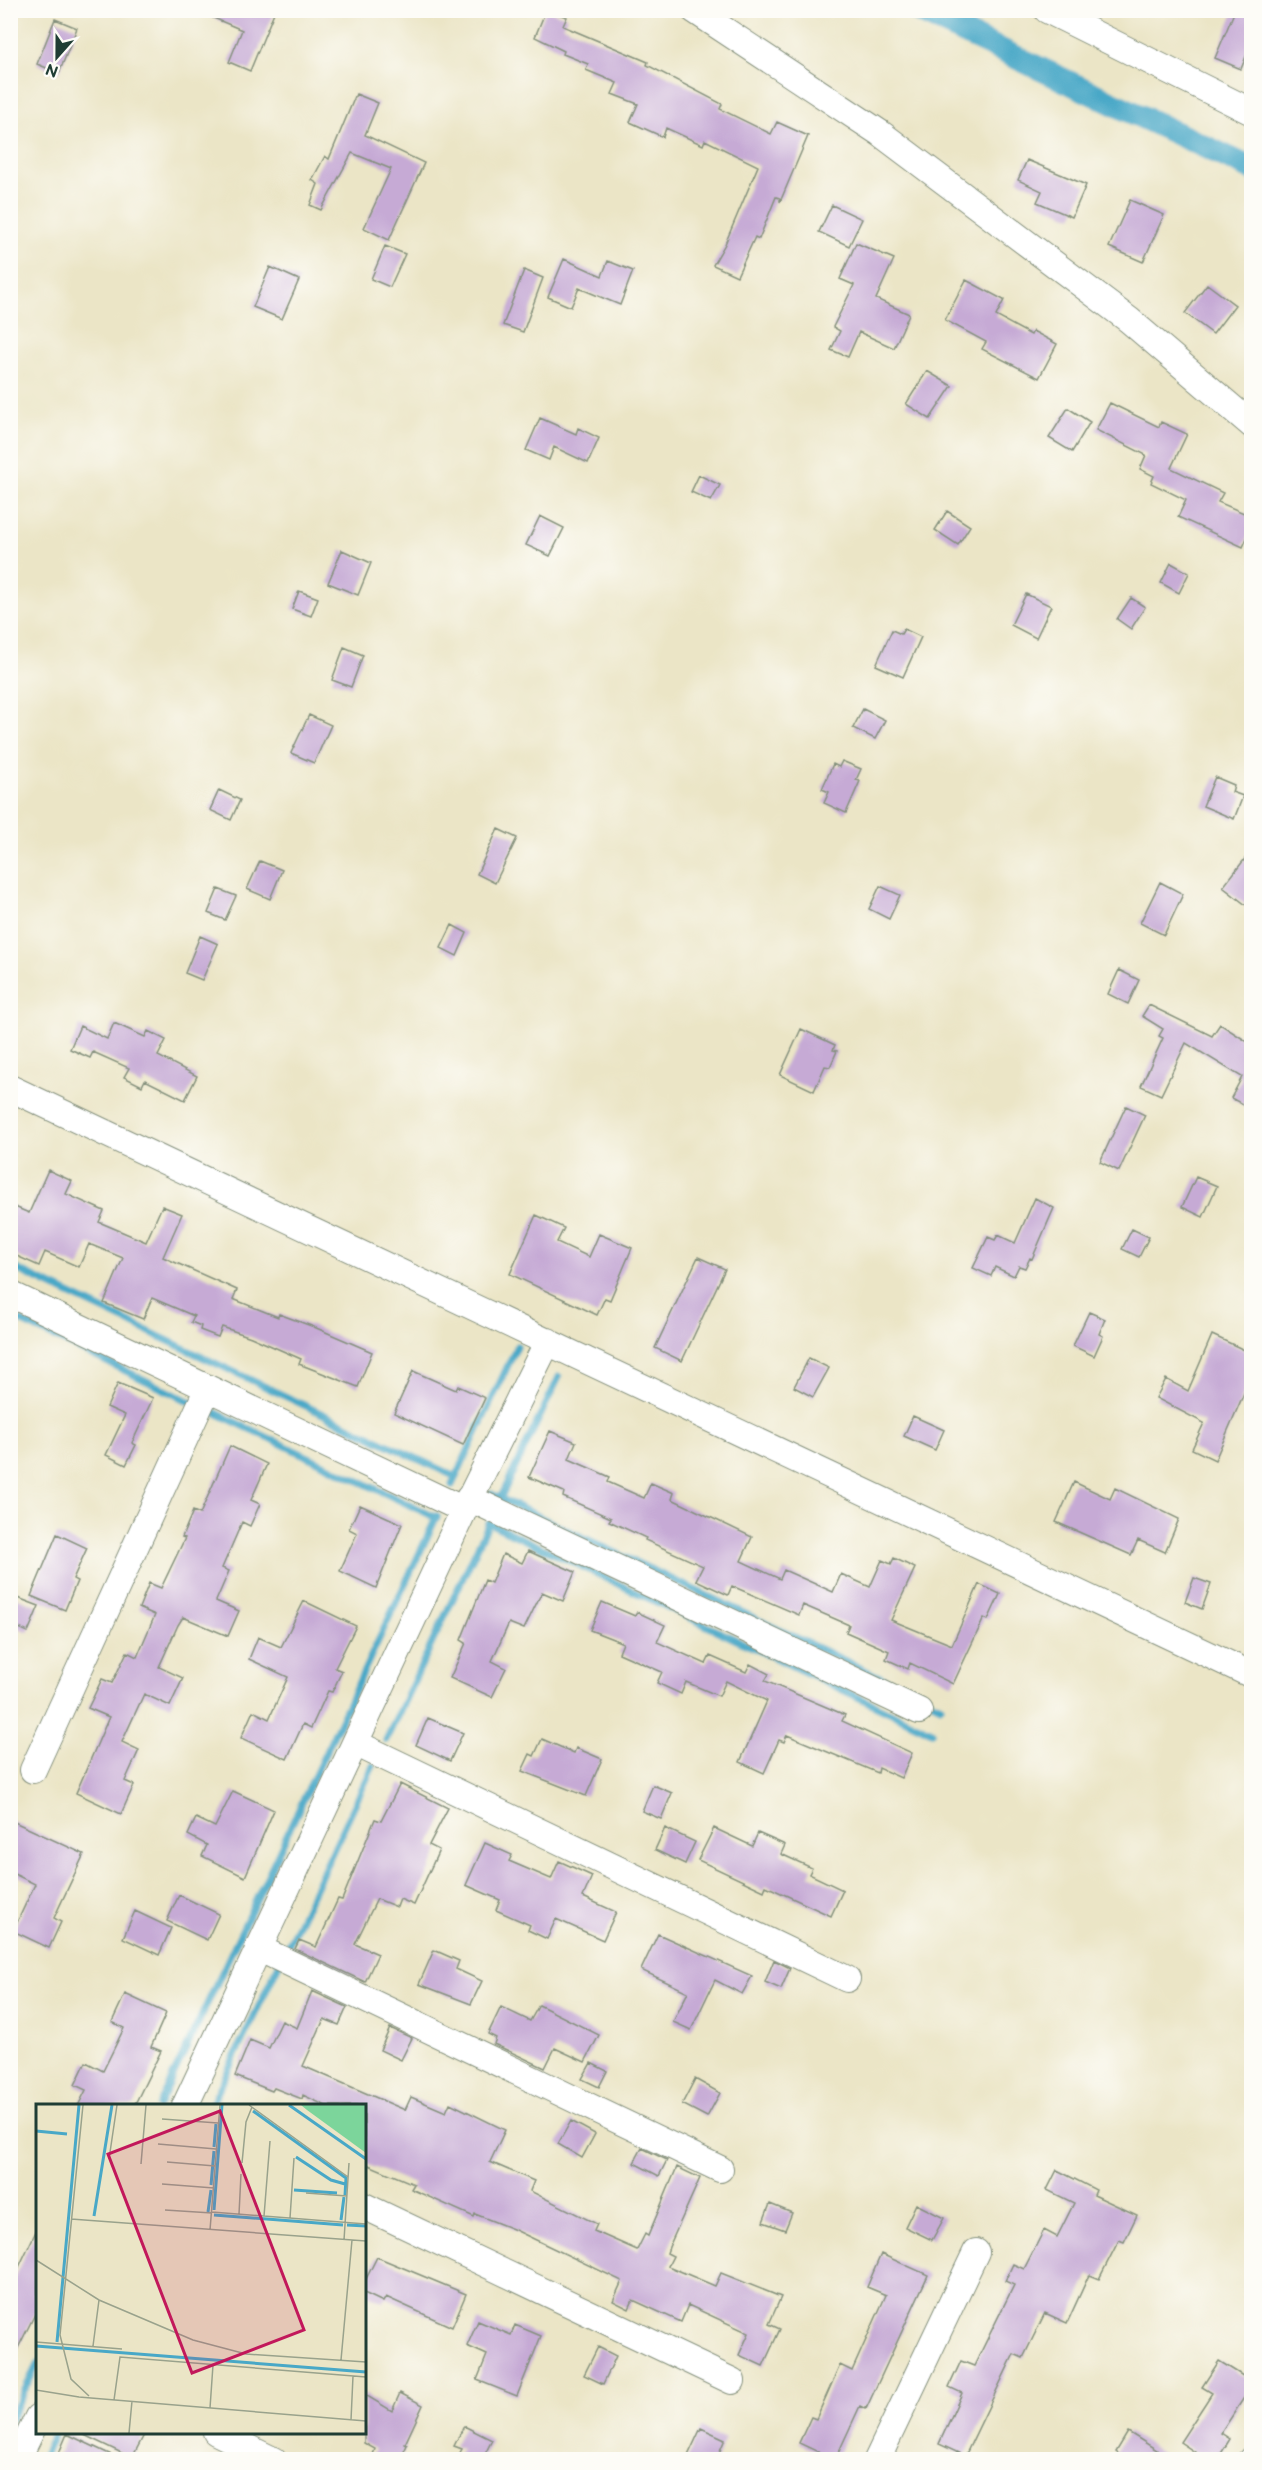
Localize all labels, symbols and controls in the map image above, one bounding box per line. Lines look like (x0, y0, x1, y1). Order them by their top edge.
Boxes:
north arrow (27, 27, 87, 87)
text: N (43, 59, 61, 81)
inset map (36, 2104, 366, 2434)

